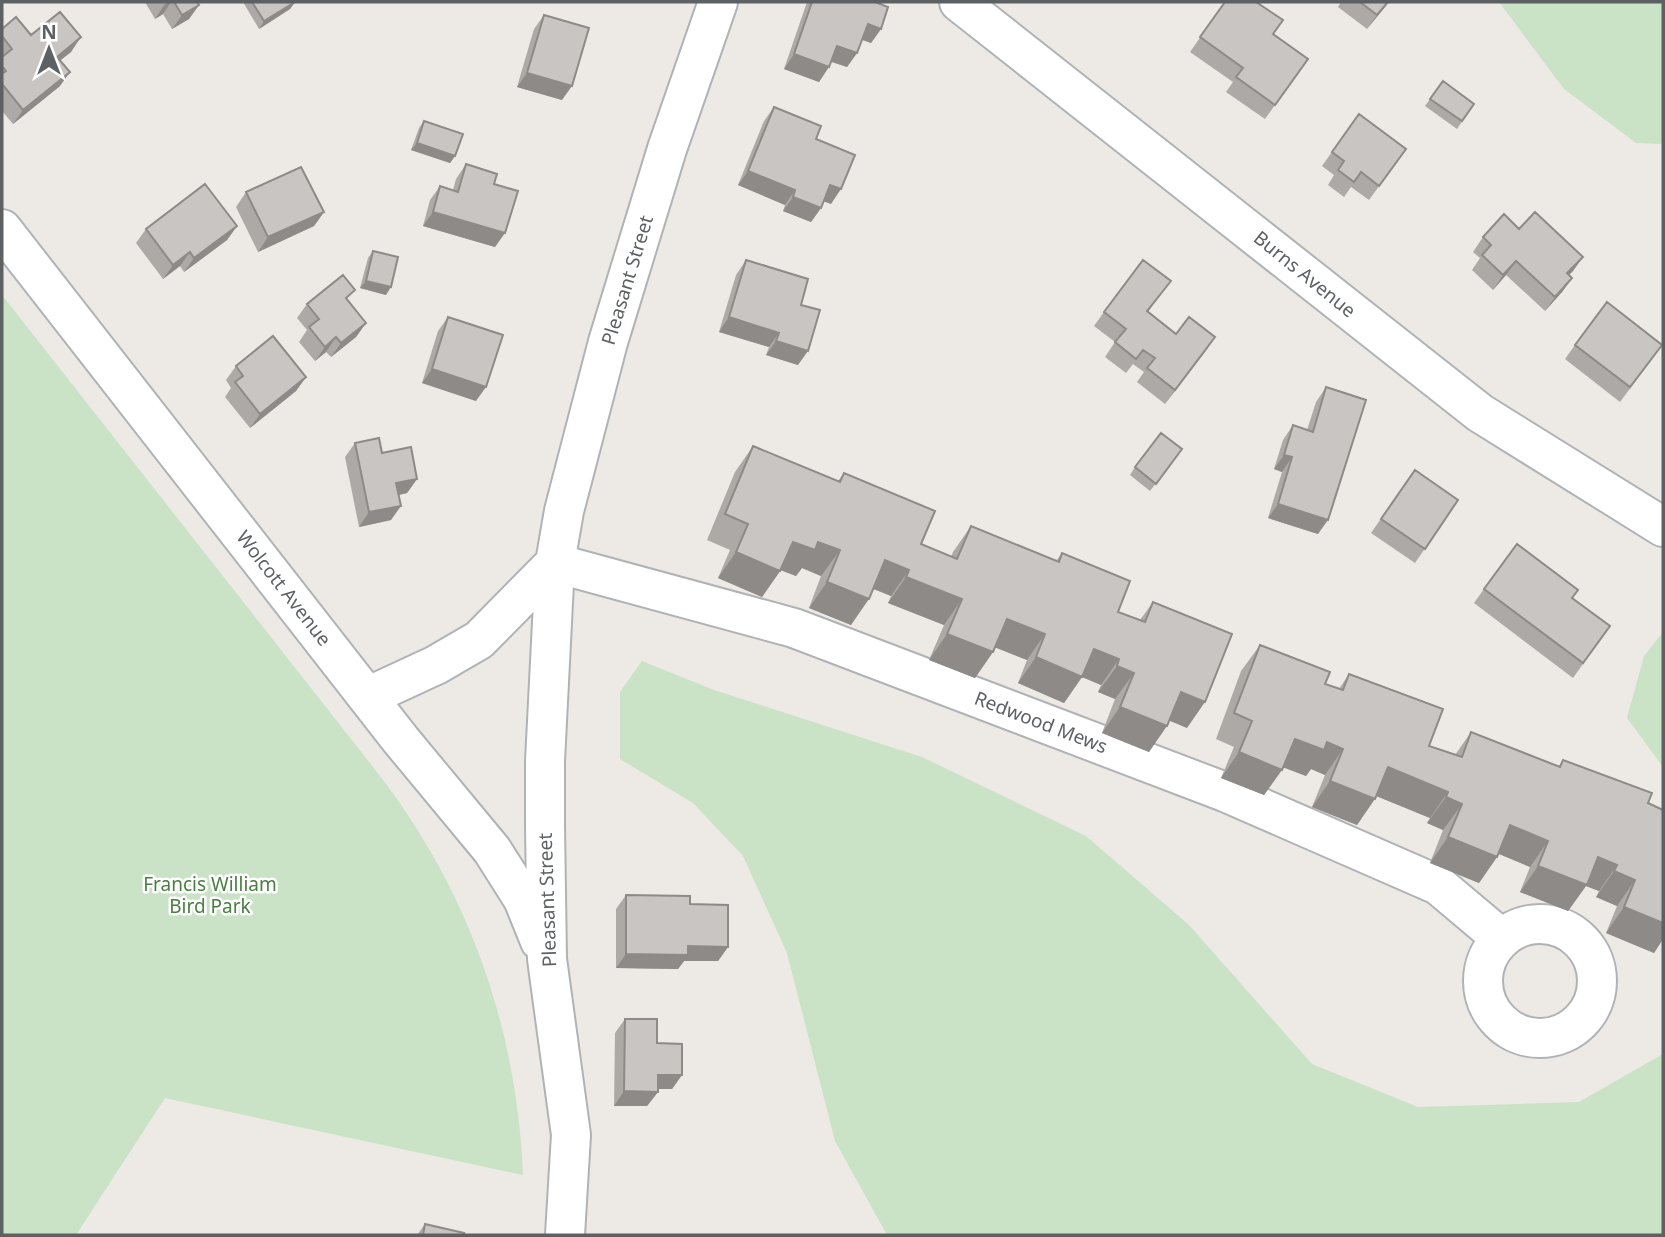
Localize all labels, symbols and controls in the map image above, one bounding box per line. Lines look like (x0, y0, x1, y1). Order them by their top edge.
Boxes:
north arrow (14, 14, 84, 84)
text: N (41, 19, 57, 45)
street label: Pleasant Street (595, 212, 659, 348)
street label: Burns Avenue (1248, 225, 1362, 323)
street label: Wolcott Avenue (231, 525, 337, 651)
street label: Redwood Mews (971, 685, 1111, 759)
street label: Pleasant Street (532, 832, 562, 967)
park label: Francis William Bird Park (143, 871, 277, 919)

